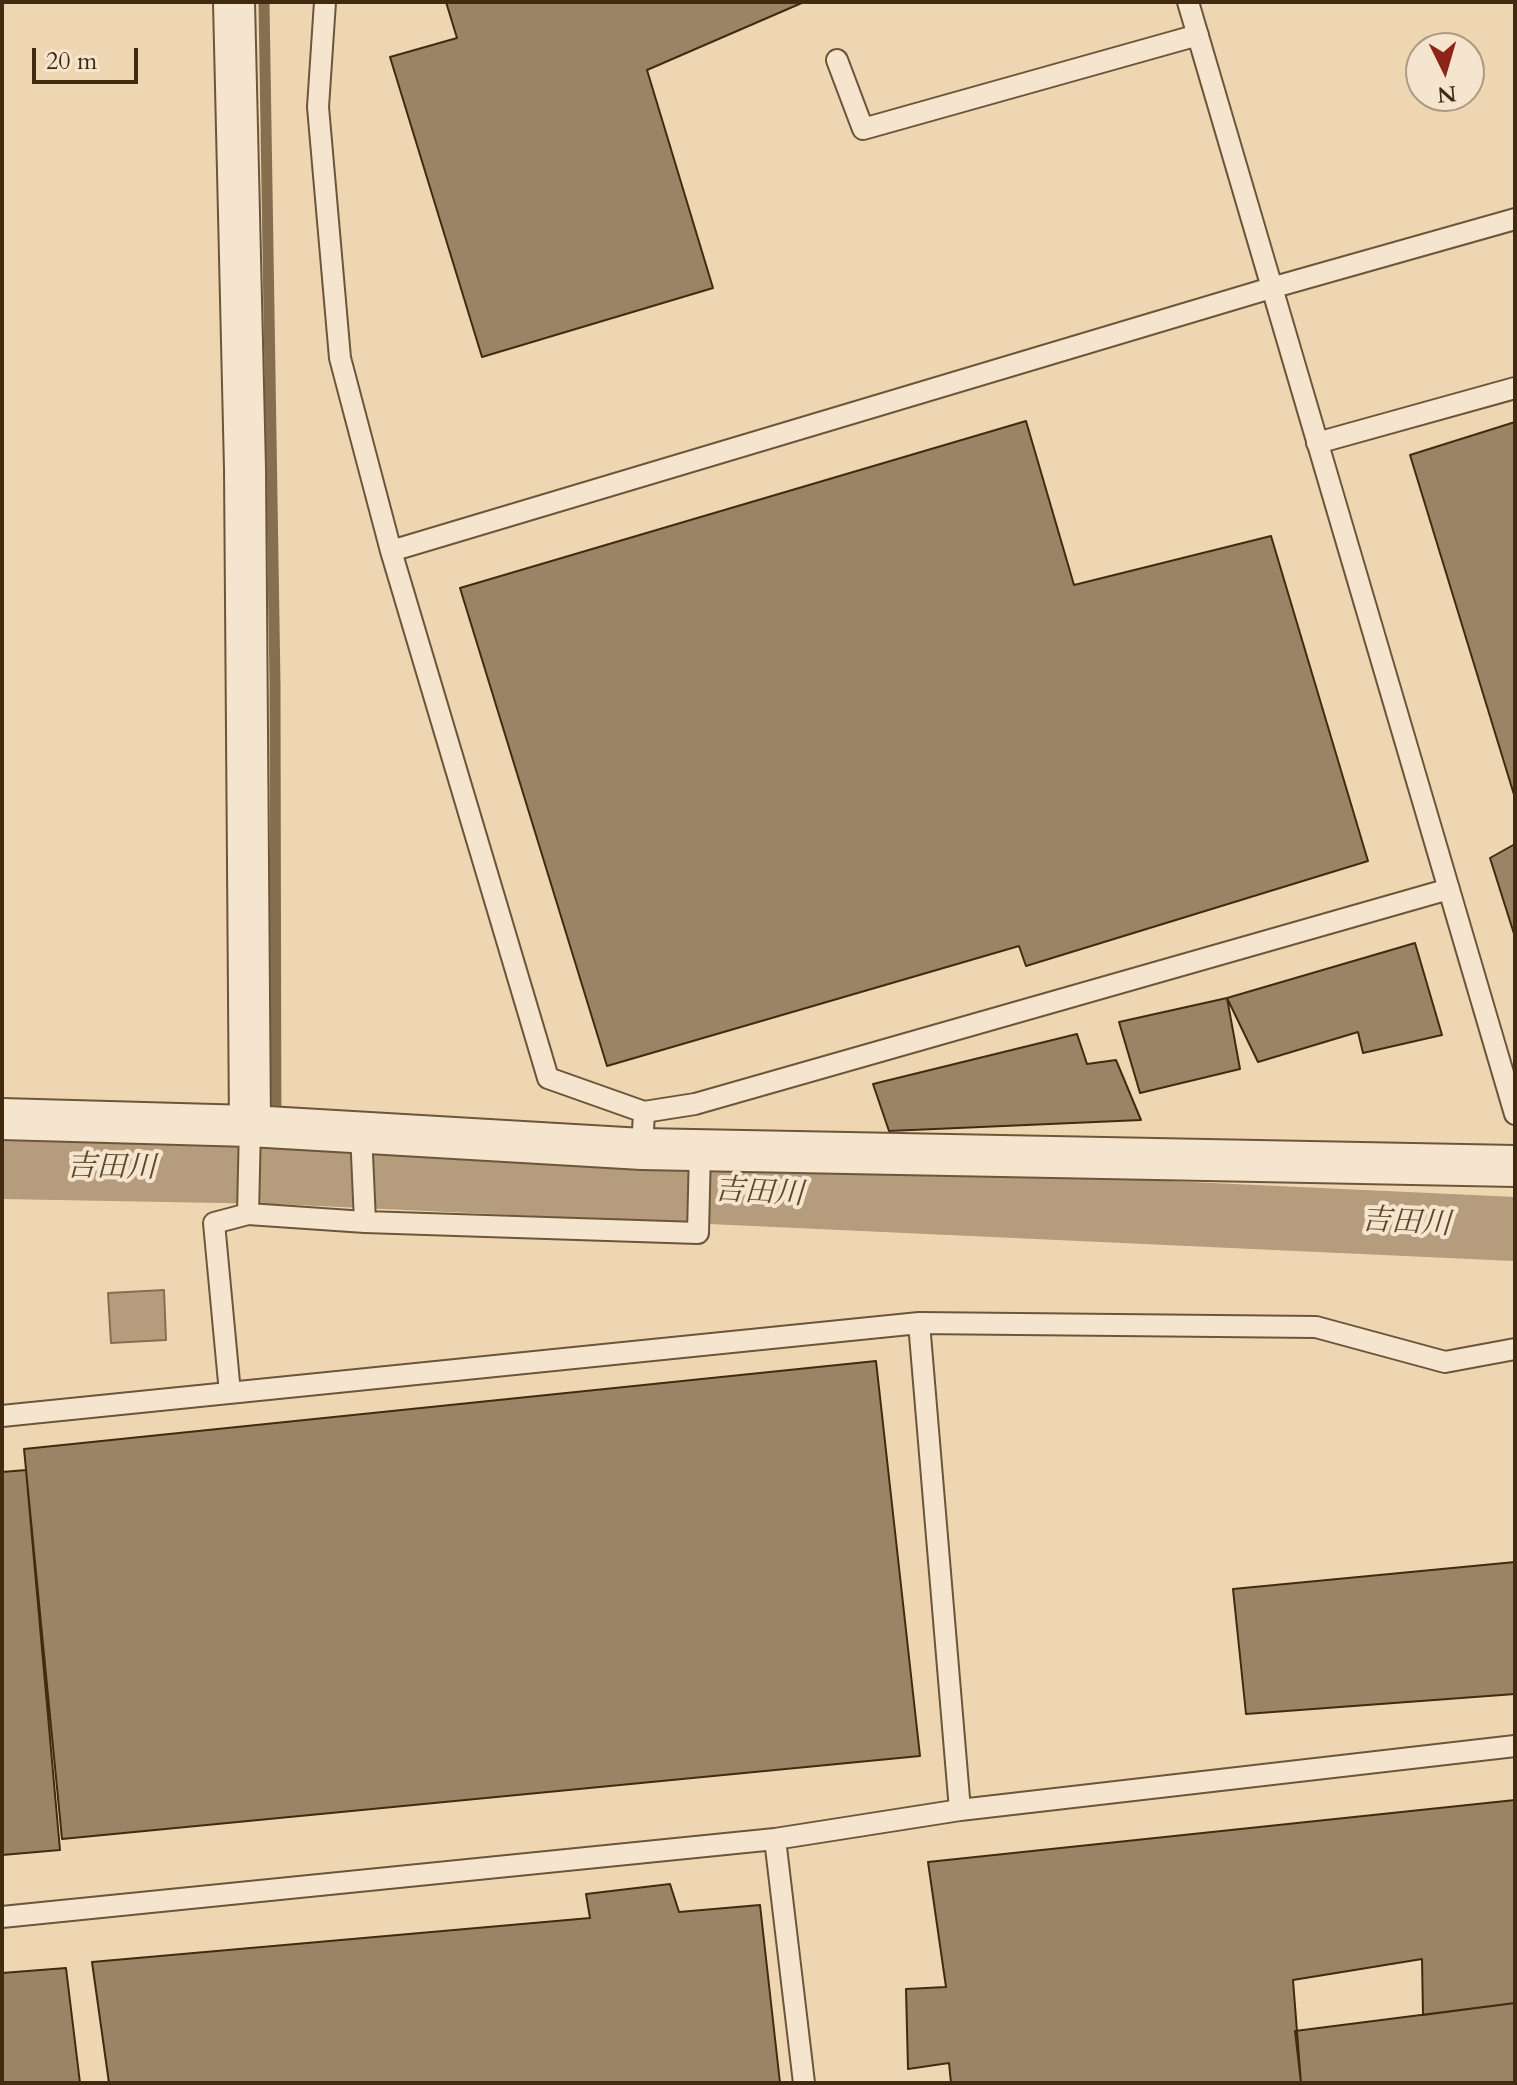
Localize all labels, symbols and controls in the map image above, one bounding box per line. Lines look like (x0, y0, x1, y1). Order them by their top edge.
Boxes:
scale bar (36, 32, 142, 82)
north arrow (1405, 32, 1485, 112)
text: 20 m (46, 45, 97, 78)
text: N (1436, 78, 1458, 110)
water label: 吉田川 (66, 1150, 156, 1188)
water label: 吉田川 (713, 1174, 805, 1214)
water label: 吉田川 (1360, 1204, 1452, 1244)

